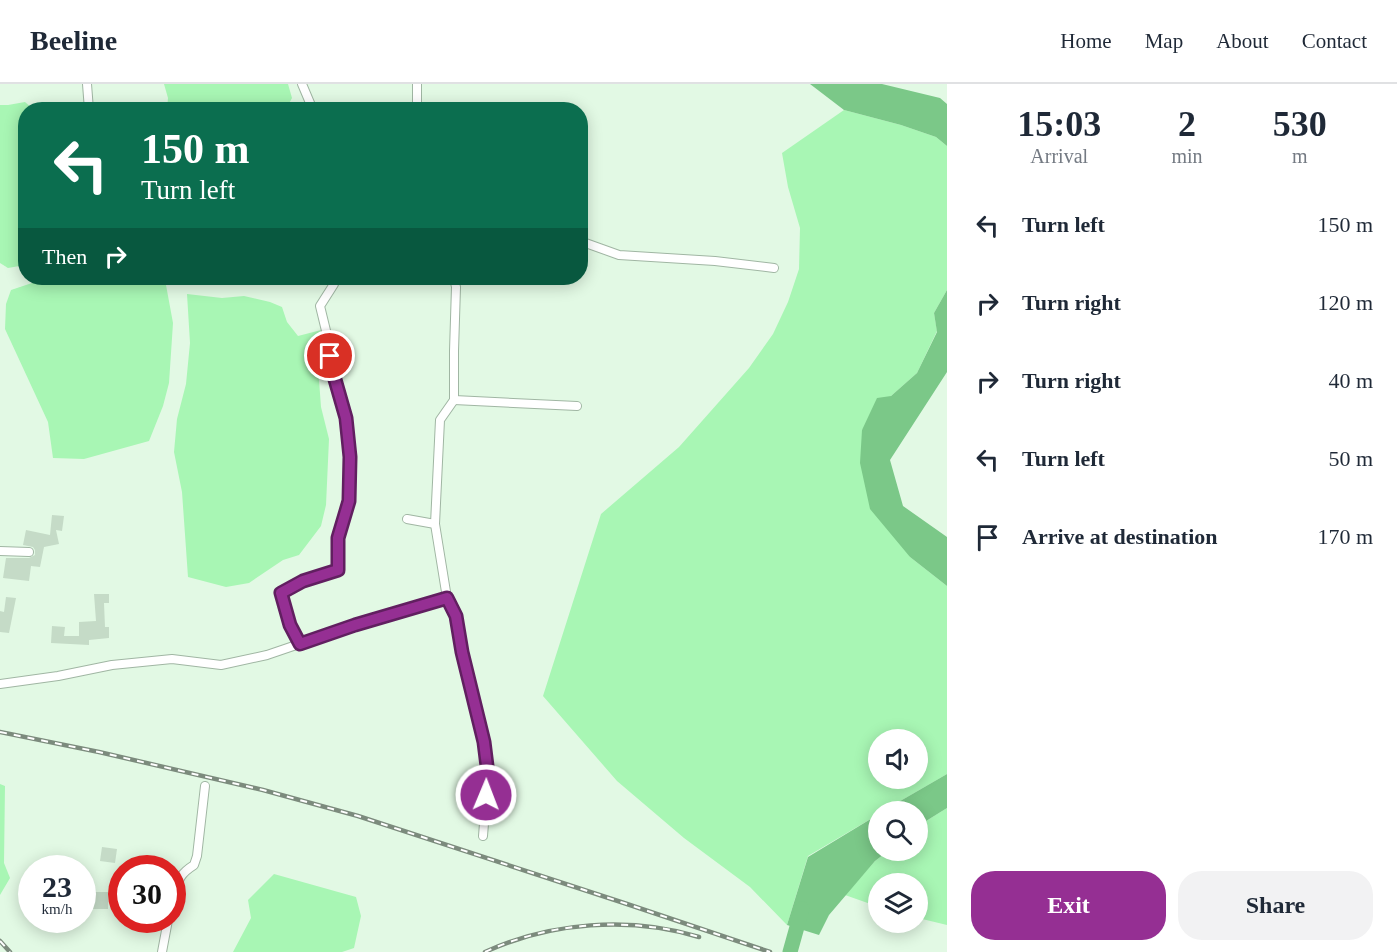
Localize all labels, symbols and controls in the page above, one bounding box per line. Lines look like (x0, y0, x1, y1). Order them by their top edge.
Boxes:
text: Beeline (30, 25, 117, 56)
text: Home (1060, 29, 1112, 53)
text: Map (1145, 29, 1183, 53)
text: About (1216, 29, 1269, 53)
text: Contact (1302, 29, 1367, 53)
text: 15:03 (1017, 104, 1101, 144)
text: 2 (1178, 104, 1196, 144)
text: 530 (1273, 104, 1327, 144)
icon: left (42, 126, 120, 204)
text: 150 m (141, 126, 250, 172)
text: Arrival (1030, 145, 1088, 167)
text: min (1171, 145, 1203, 167)
text: m (1292, 145, 1308, 167)
text: Turn left (141, 175, 235, 205)
icon: left (971, 209, 1004, 242)
text: Turn left (1022, 212, 1105, 237)
text: 150 m (1317, 212, 1373, 237)
icon: right (99, 240, 132, 273)
text: Then (42, 244, 87, 269)
icon: right (971, 287, 1004, 320)
text: Turn right (1022, 290, 1121, 315)
text: 120 m (1317, 290, 1373, 315)
pin (304, 330, 355, 381)
icon: arrive (313, 339, 346, 372)
icon: right (971, 365, 1004, 398)
text: Turn right (1022, 368, 1121, 393)
text: 40 m (1328, 368, 1373, 393)
icon: left (971, 443, 1004, 476)
text: Turn left (1022, 446, 1105, 471)
text: 50 m (1328, 446, 1373, 471)
icon: arrive (971, 521, 1004, 554)
text: Arrive at destination (1022, 524, 1218, 549)
text: 170 m (1317, 524, 1373, 549)
map controls (868, 729, 928, 933)
button: sound (868, 729, 928, 789)
position arrow (454, 763, 518, 827)
button: search (868, 801, 928, 861)
speed limit sign: 30 (108, 855, 186, 933)
text: 23 (42, 870, 72, 903)
button: Exit (971, 871, 1166, 940)
button: Share (1178, 871, 1373, 940)
button: layers (868, 873, 928, 933)
text: km/h (42, 901, 72, 917)

